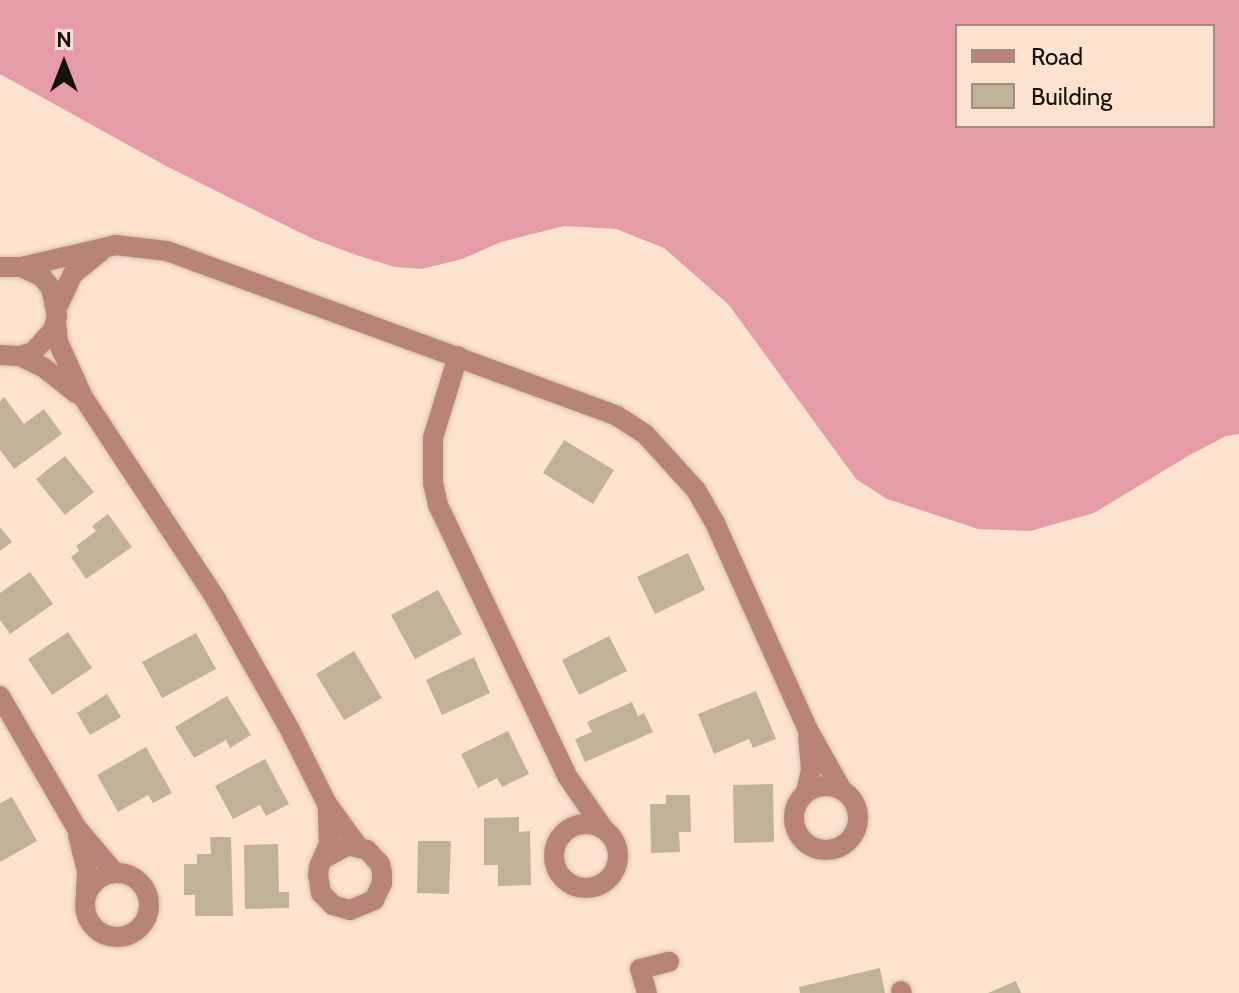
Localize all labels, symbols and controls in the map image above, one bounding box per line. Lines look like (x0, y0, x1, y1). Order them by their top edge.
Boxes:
north arrow (24, 24, 104, 104)
legend (955, 24, 1215, 128)
text: N (56, 26, 72, 53)
text: Road (1031, 42, 1083, 71)
text: Building (1031, 82, 1112, 111)

